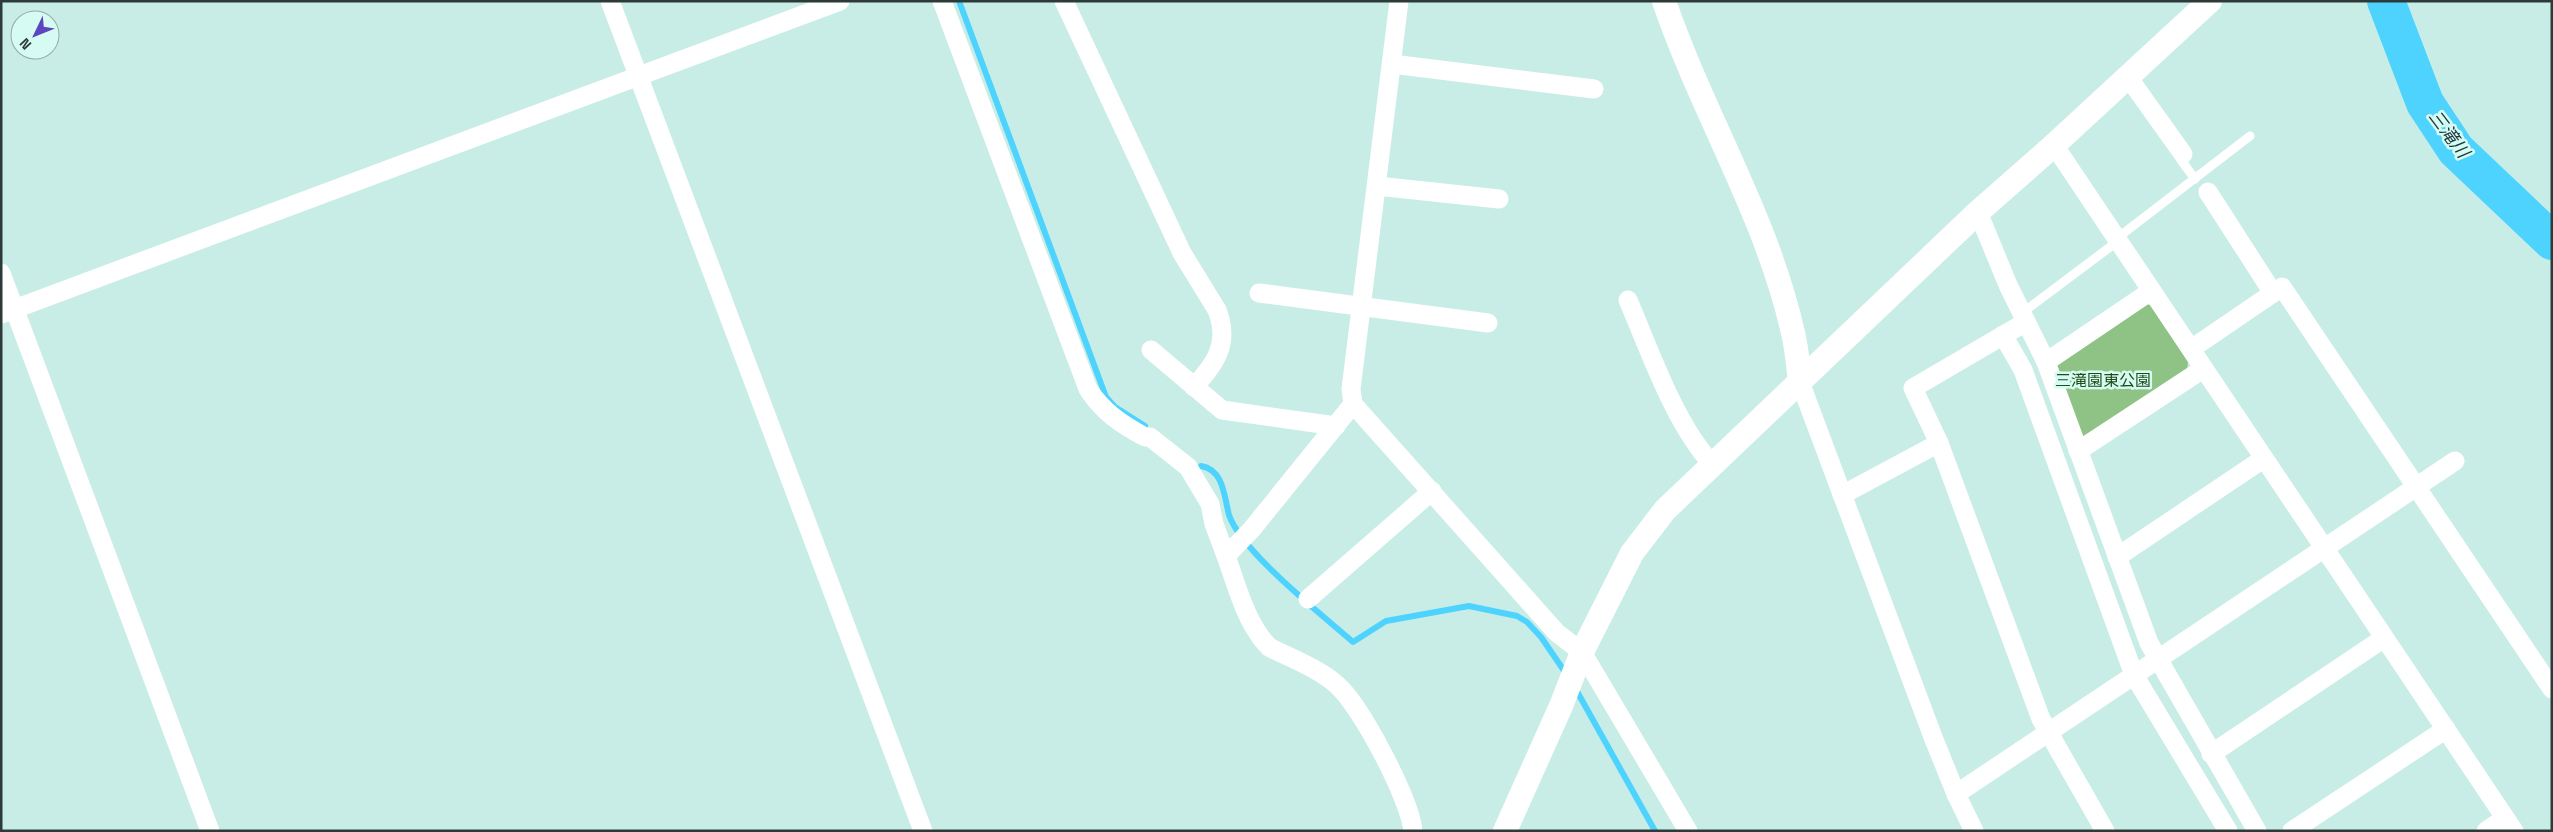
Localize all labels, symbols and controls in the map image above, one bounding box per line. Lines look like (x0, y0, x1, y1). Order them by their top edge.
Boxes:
north arrow (10, 10, 60, 60)
text: N (16, 34, 35, 53)
water label: 三滝川 (2424, 105, 2476, 164)
park label: 三滝園東公園 (2055, 370, 2151, 391)

